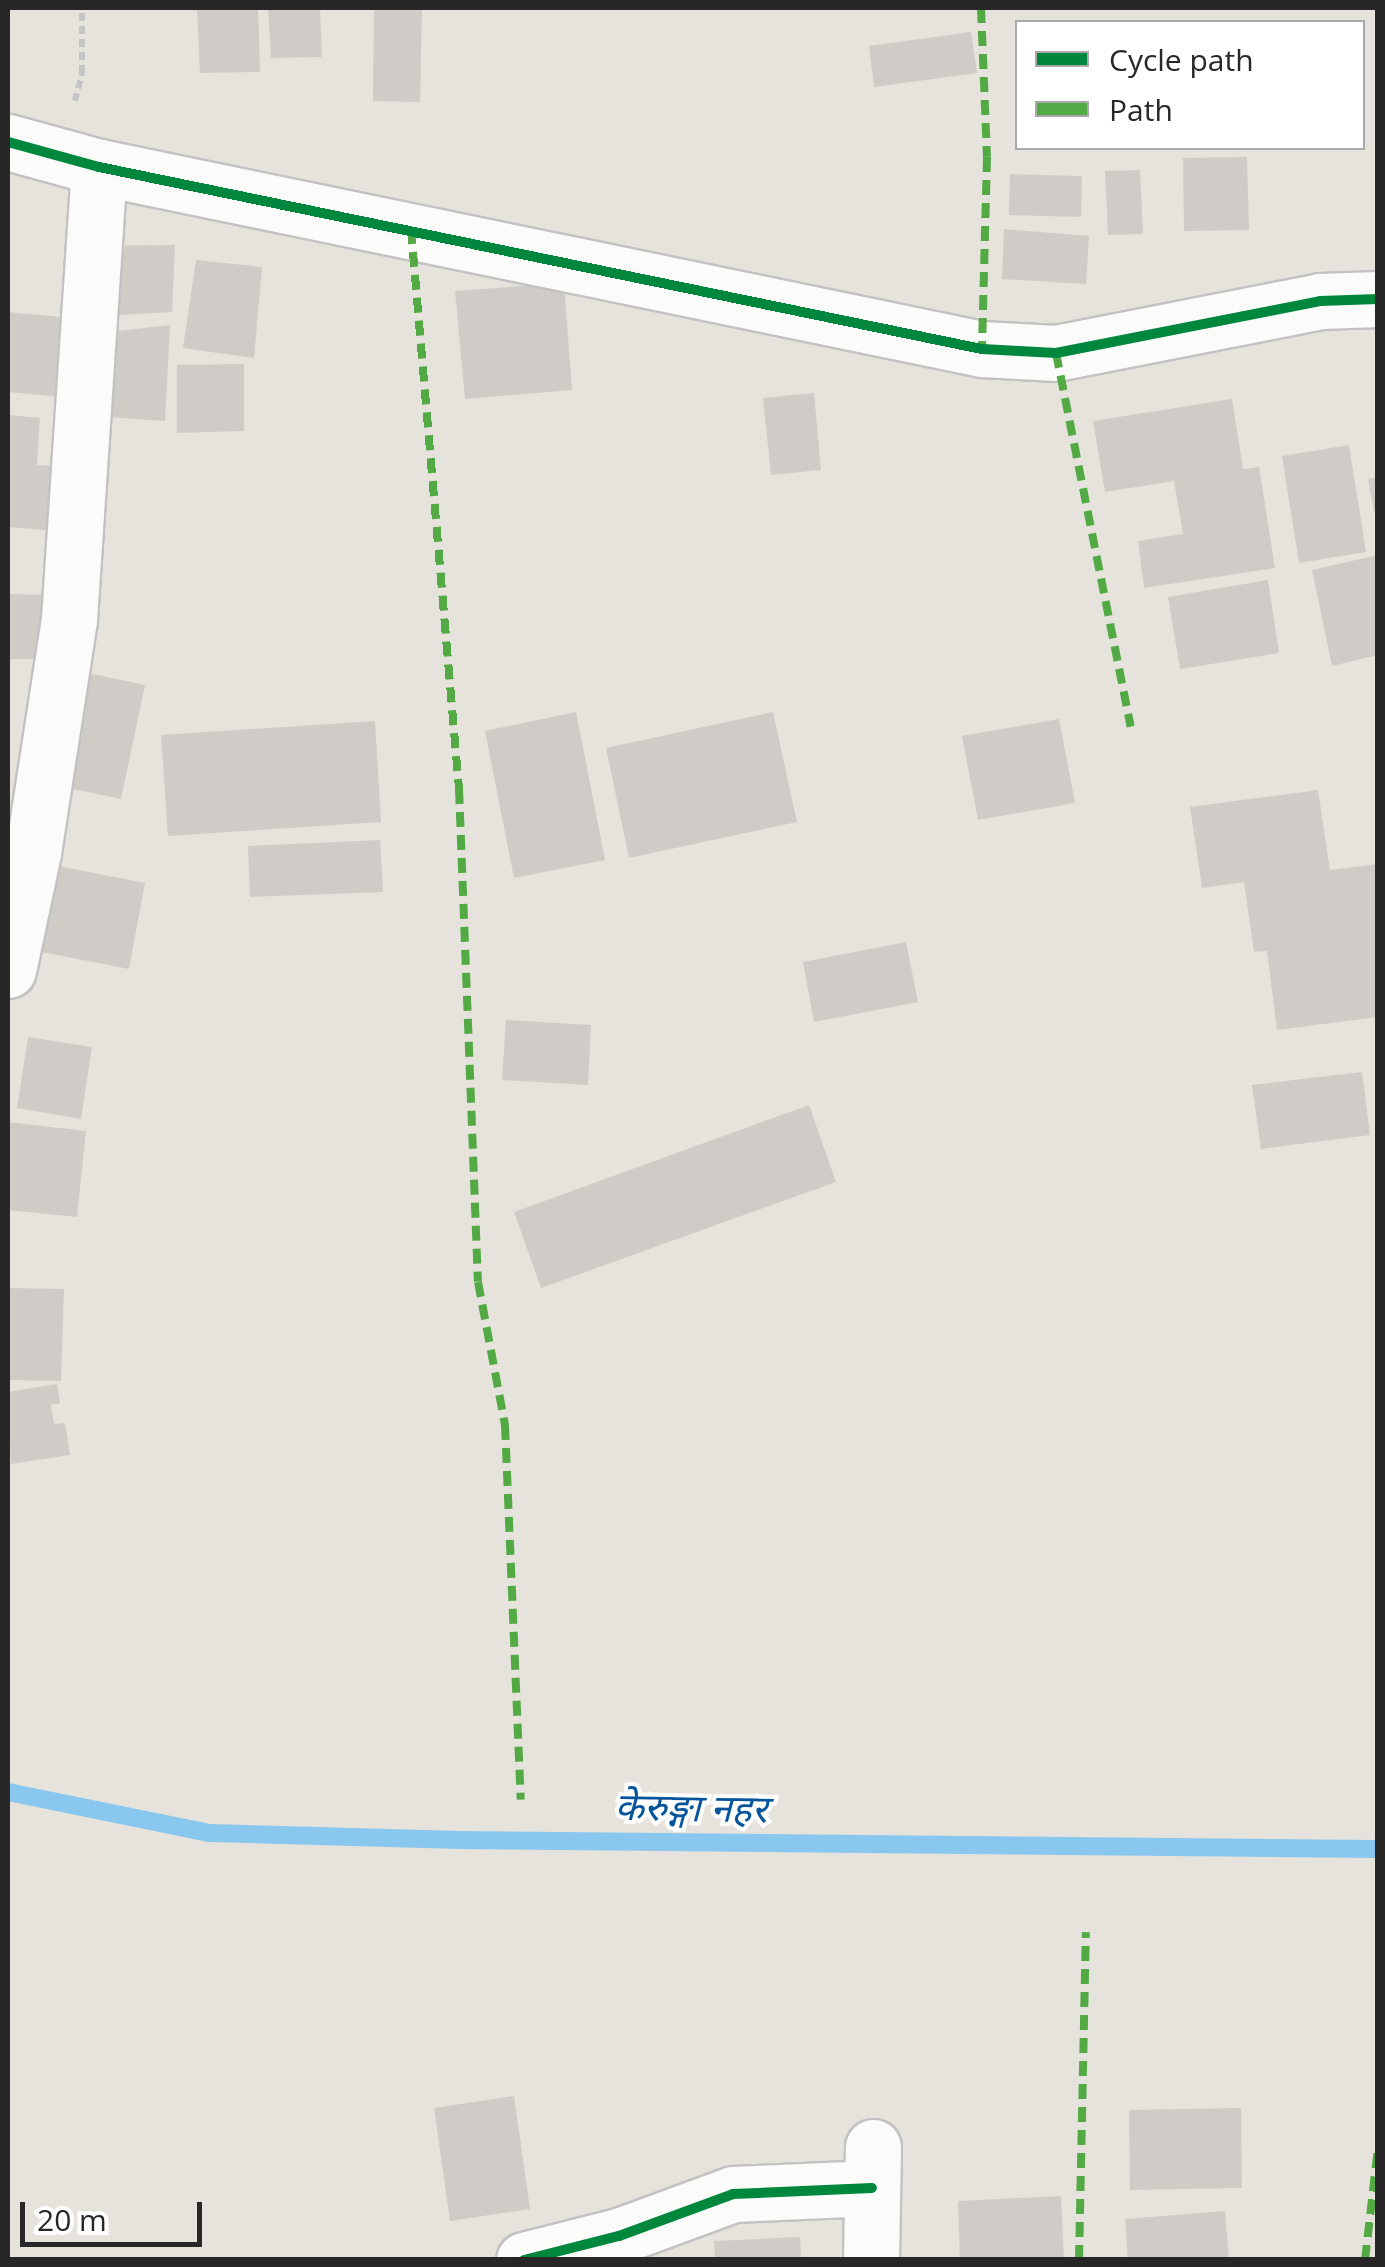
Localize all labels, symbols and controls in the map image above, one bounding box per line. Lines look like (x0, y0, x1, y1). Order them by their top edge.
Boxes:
legend (1015, 20, 1365, 150)
text: Cycle path (1109, 39, 1254, 80)
text: Path (1109, 89, 1173, 130)
water label: केेरुङ्गा नहर (614, 1783, 768, 1831)
scale bar (25, 2182, 208, 2244)
text: 20 m (37, 2199, 107, 2240)

